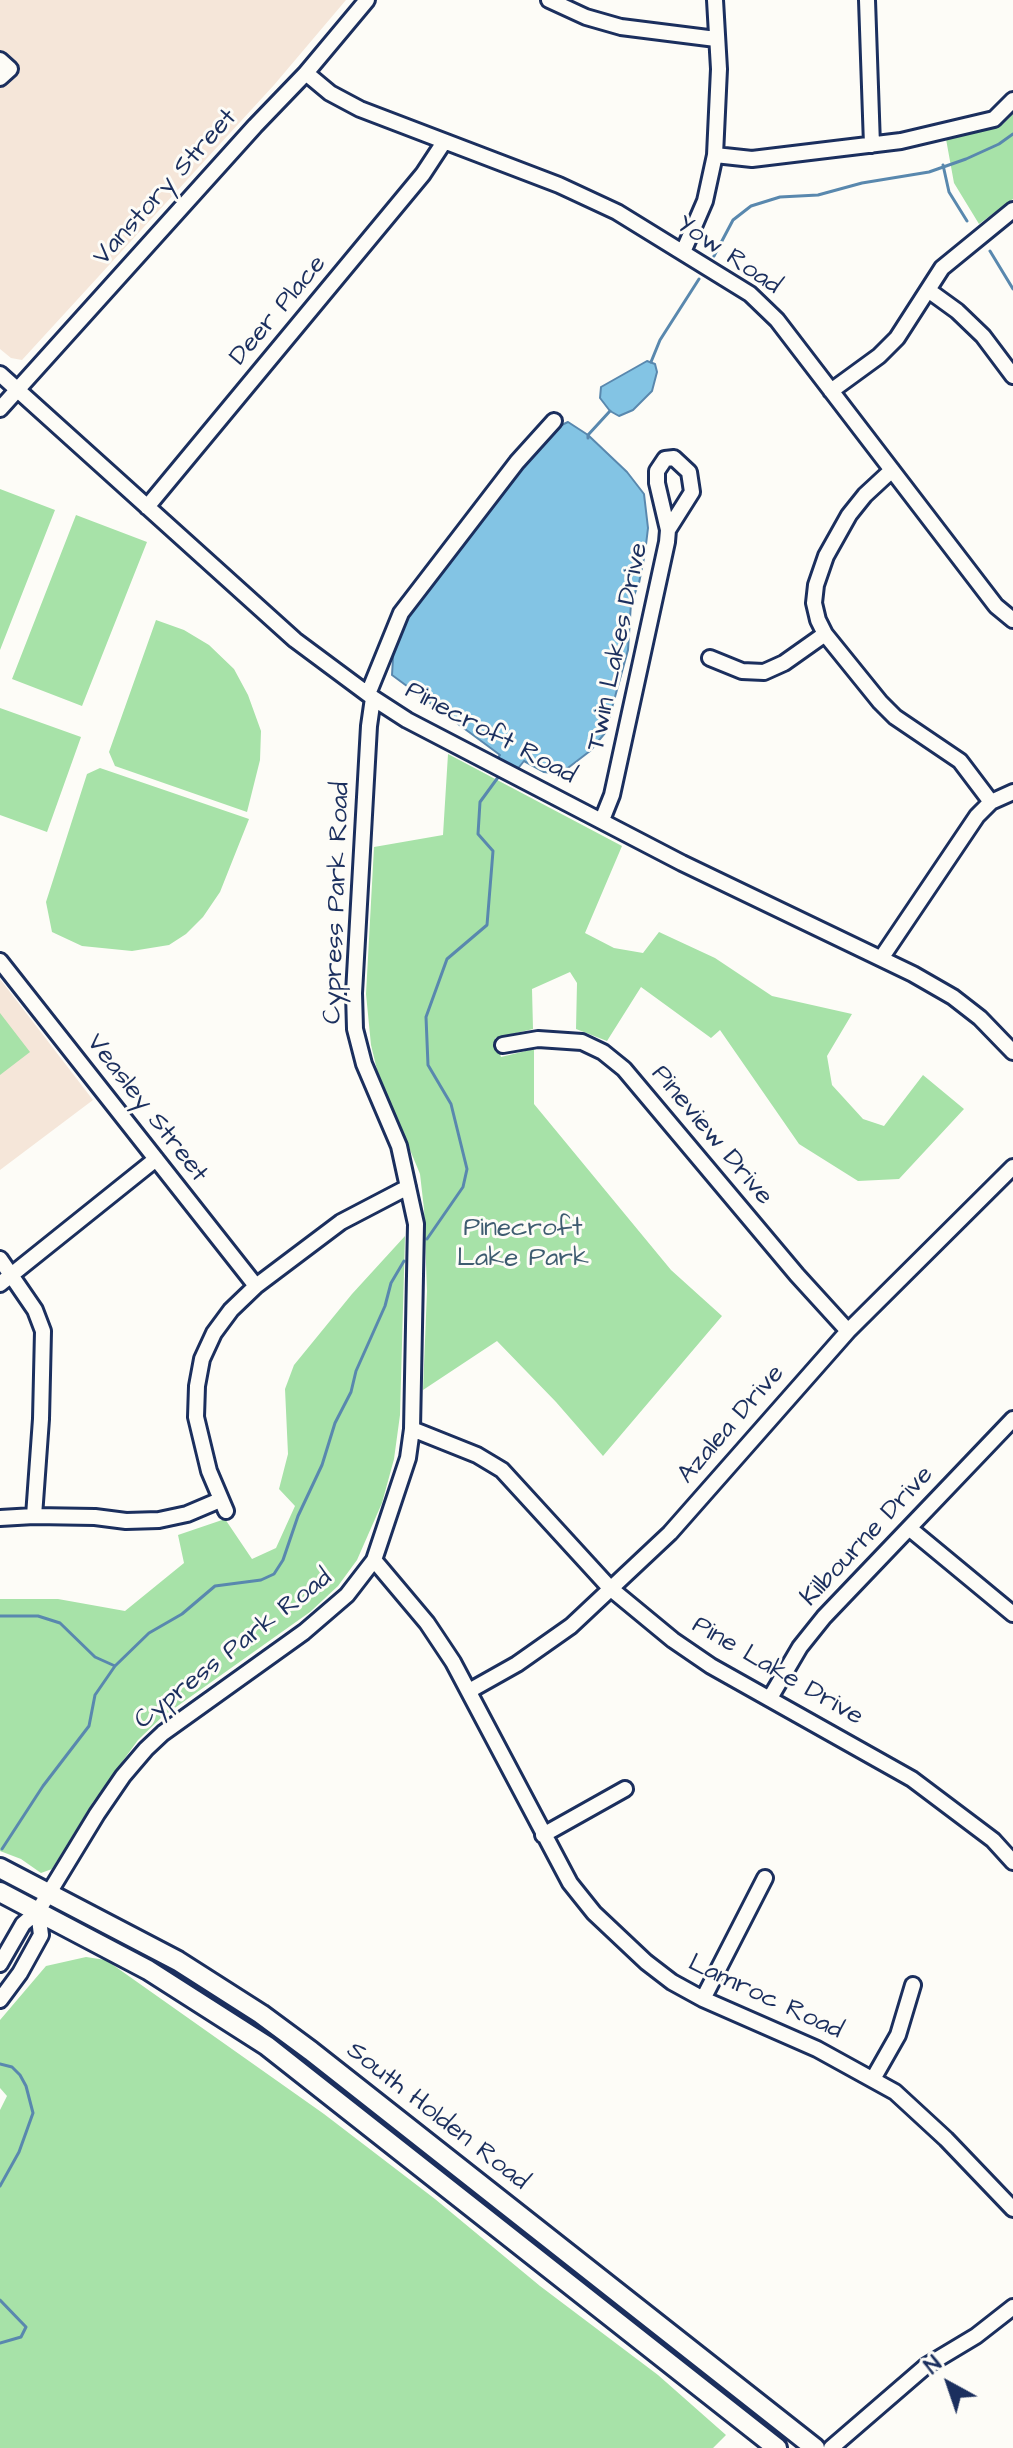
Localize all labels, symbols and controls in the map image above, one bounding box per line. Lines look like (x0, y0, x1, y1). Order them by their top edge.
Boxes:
street label: Vanstory Street (88, 103, 244, 273)
street label: Yow Road (670, 210, 786, 302)
street label: Deer Place (224, 250, 334, 372)
street label: Twin Lakes Drive (582, 540, 656, 754)
street label: Pinecroft Road (399, 676, 581, 792)
street label: Cypress Park Road (318, 781, 358, 1025)
street label: Veasley Street (78, 1029, 214, 1189)
street label: Pineview Drive (643, 1060, 779, 1212)
park label: Pinecroft Lake Park (457, 1214, 589, 1276)
street label: Azalea Drive (672, 1359, 792, 1491)
street label: Kilbourne Drive (795, 1460, 941, 1614)
street label: Cypress Park Road (129, 1563, 339, 1737)
street label: Pine Lake Drive (686, 1610, 868, 1734)
street label: Lamroc Road (683, 1949, 847, 2047)
street label: South Holden Road (339, 2036, 535, 2198)
north arrow (909, 2344, 989, 2424)
text: N (918, 2349, 948, 2382)

